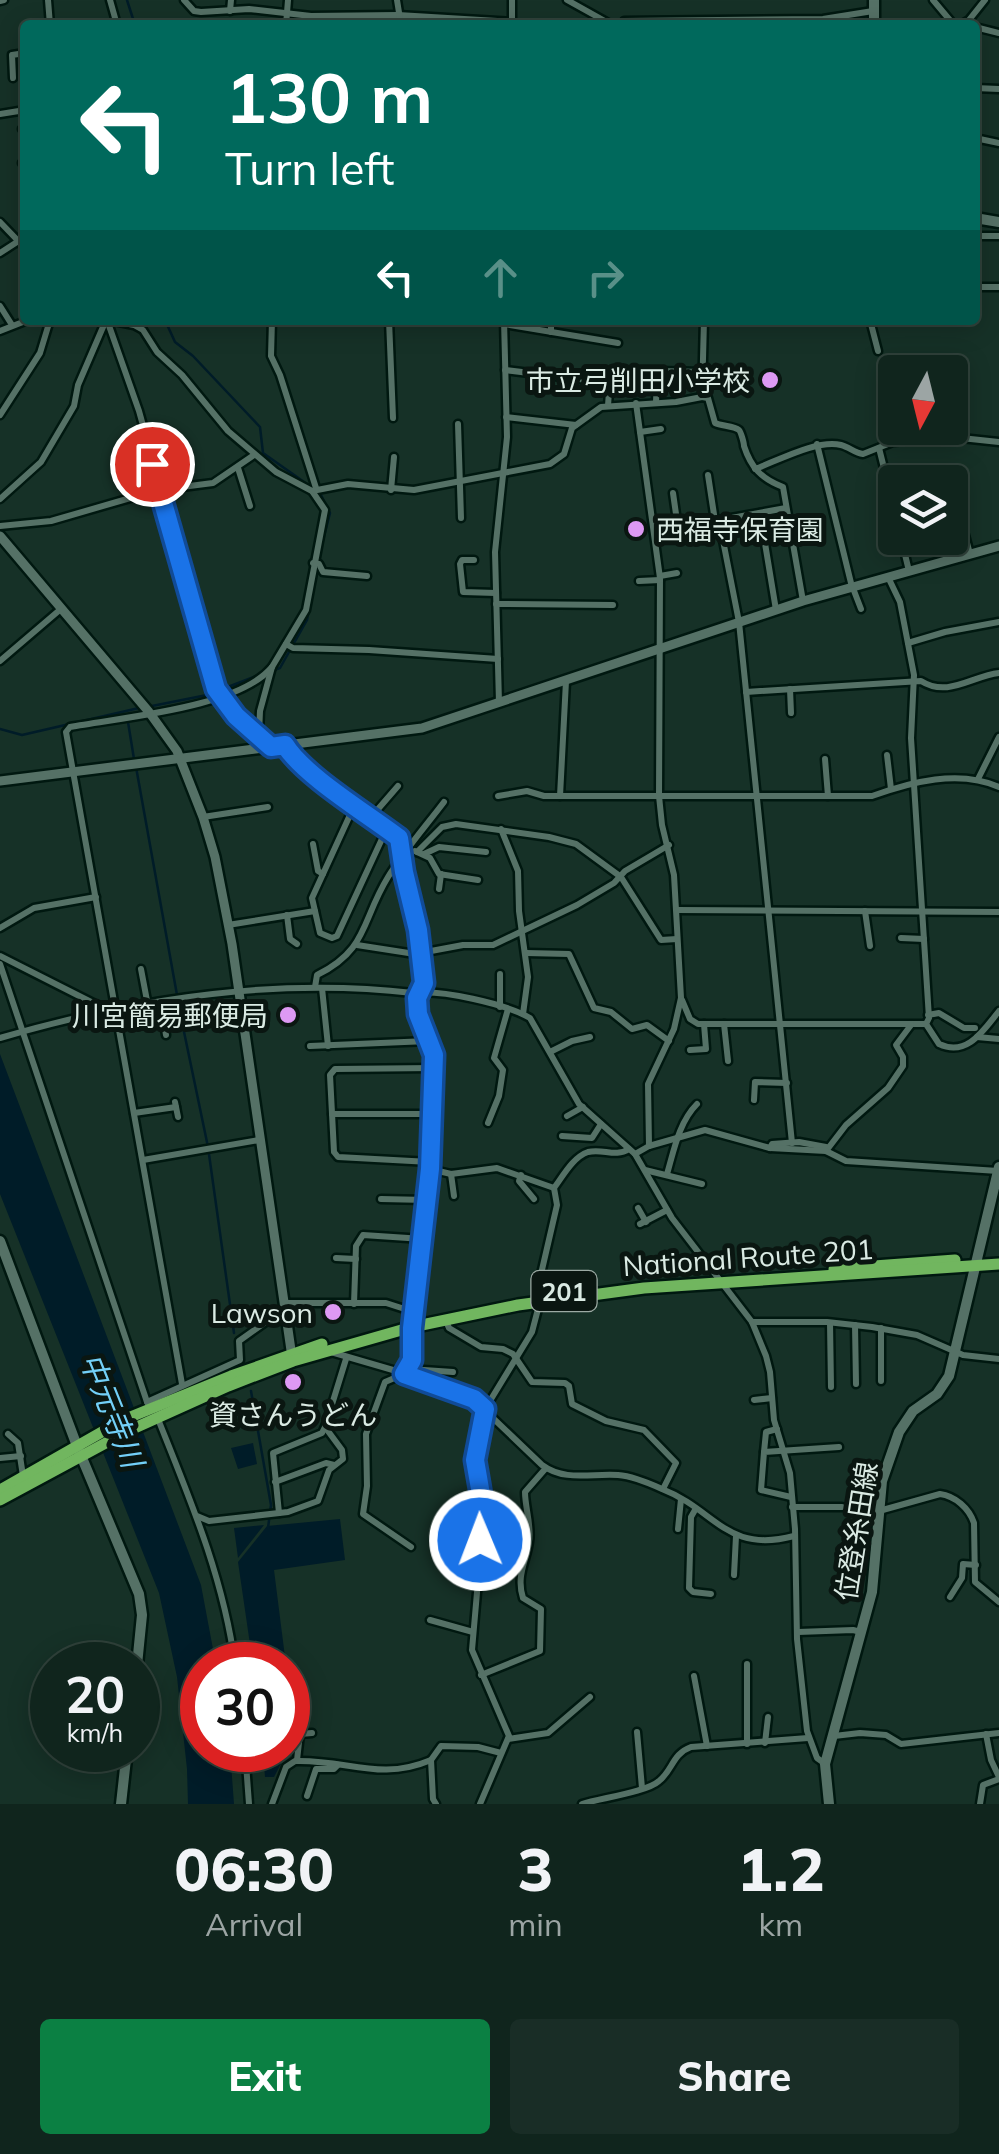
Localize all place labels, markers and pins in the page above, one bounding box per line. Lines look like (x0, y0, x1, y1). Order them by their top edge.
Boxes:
place label: 市立弓削田小学校 (526, 363, 750, 398)
marker: 市立弓削田小学校 (759, 369, 781, 391)
pin (110, 422, 195, 507)
place label: 西福寺保育園 (656, 512, 824, 547)
marker: 西福寺保育園 (625, 518, 647, 540)
place label: 川宮簡易郵便局 (72, 998, 268, 1033)
marker: 川宮簡易郵便局 (277, 1004, 299, 1026)
place label: Lawson (211, 1295, 313, 1330)
marker: Lawson (322, 1301, 344, 1323)
marker: 資さんうどん (282, 1371, 304, 1393)
place label: 資さんうどん (209, 1397, 377, 1432)

